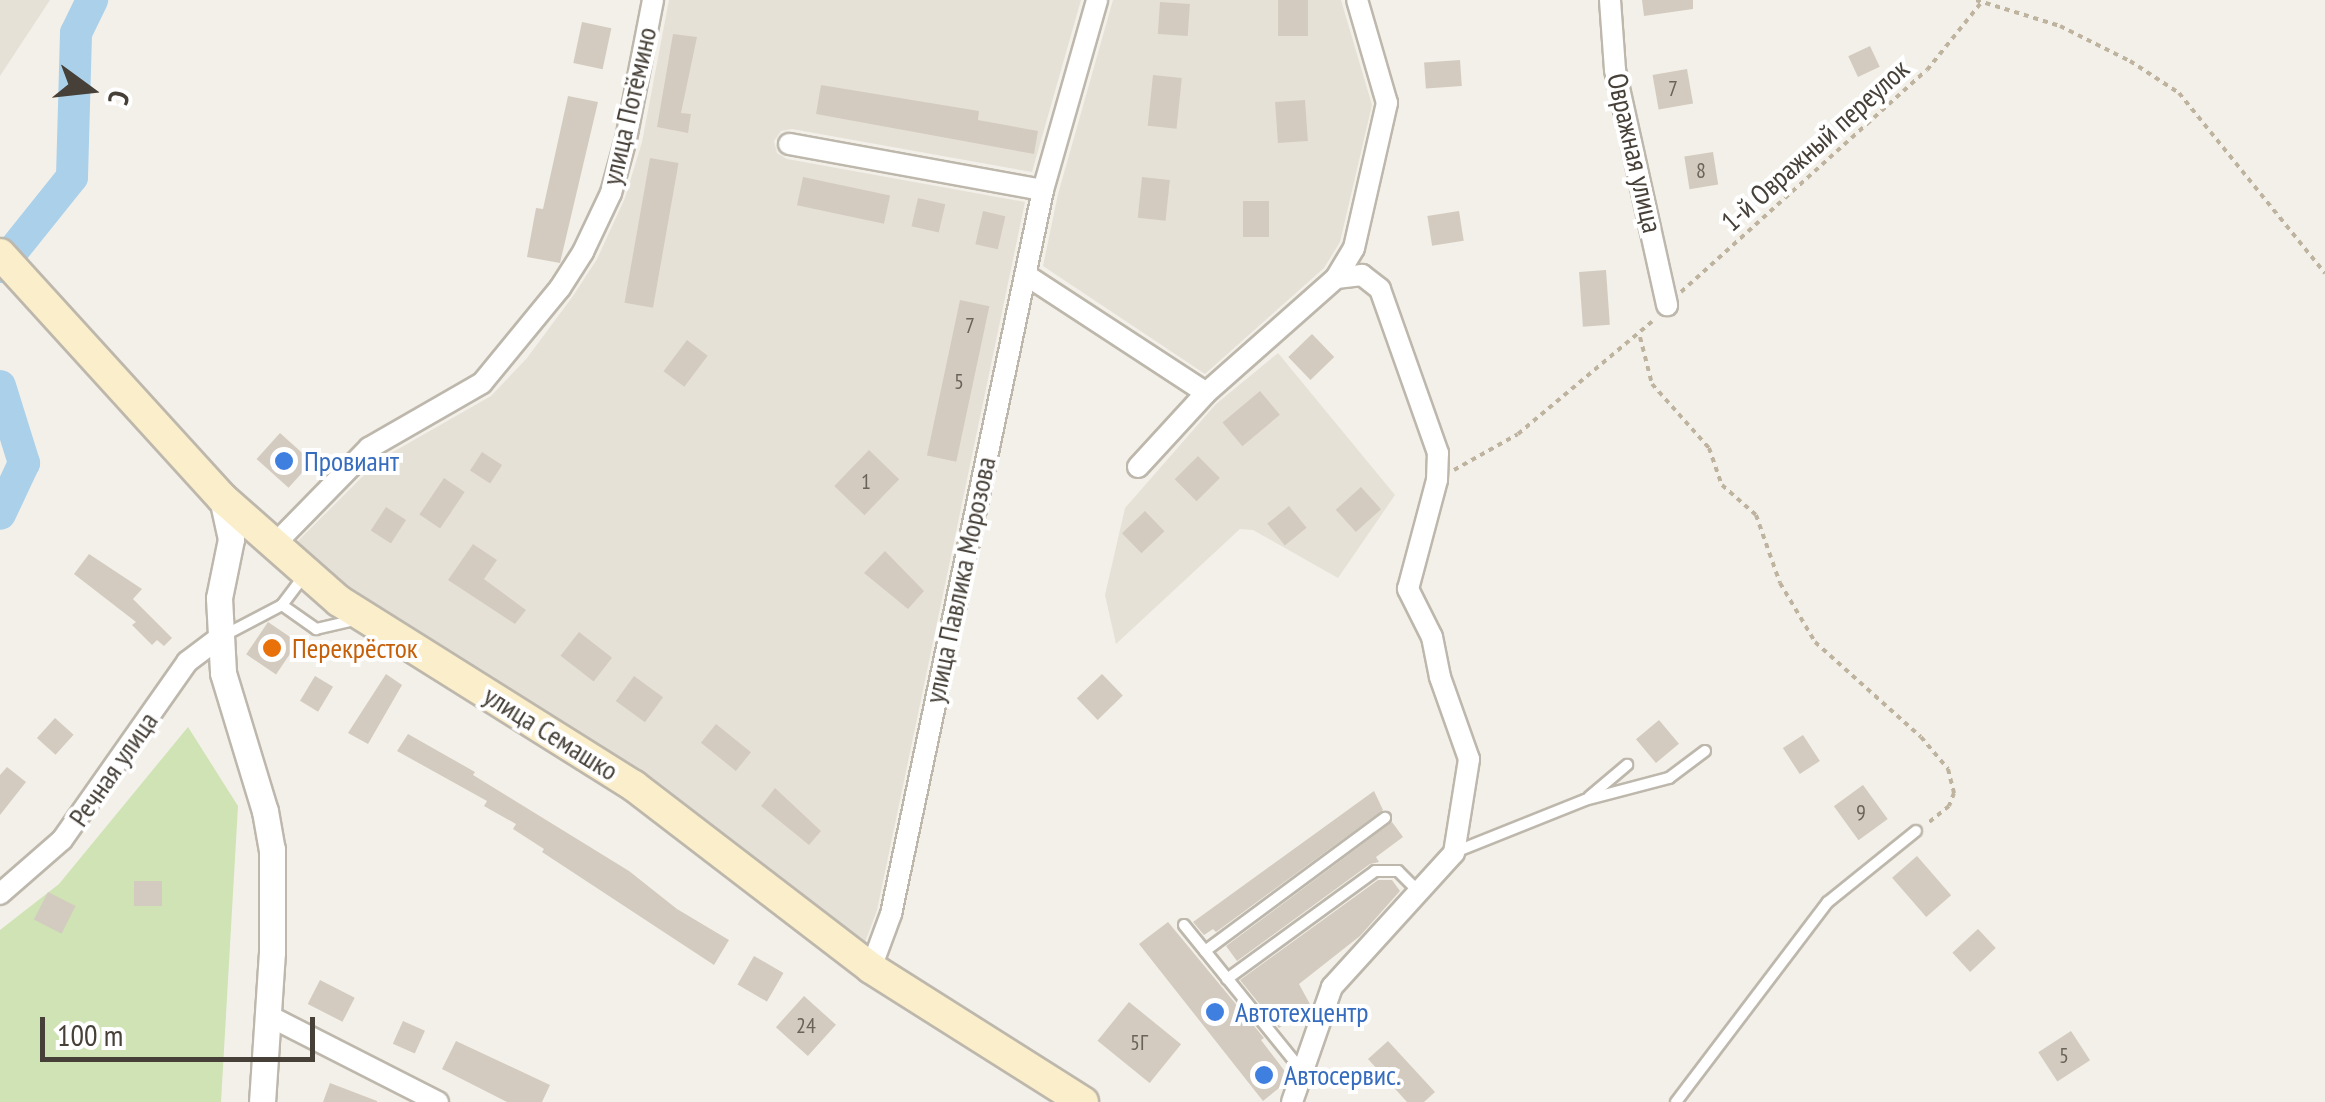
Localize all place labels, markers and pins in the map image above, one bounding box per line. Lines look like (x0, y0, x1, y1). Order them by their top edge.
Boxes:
place label: Провиант (304, 444, 399, 478)
marker: Провиант (273, 450, 295, 472)
place label: Перекрёсток (292, 631, 418, 665)
marker: Перекрёсток (261, 637, 283, 659)
place label: Автотехцентр (1235, 995, 1368, 1029)
marker: Автотехцентр (1204, 1001, 1226, 1023)
place label: Автосервис. (1284, 1058, 1401, 1092)
marker: Автосервис. (1253, 1064, 1275, 1086)

